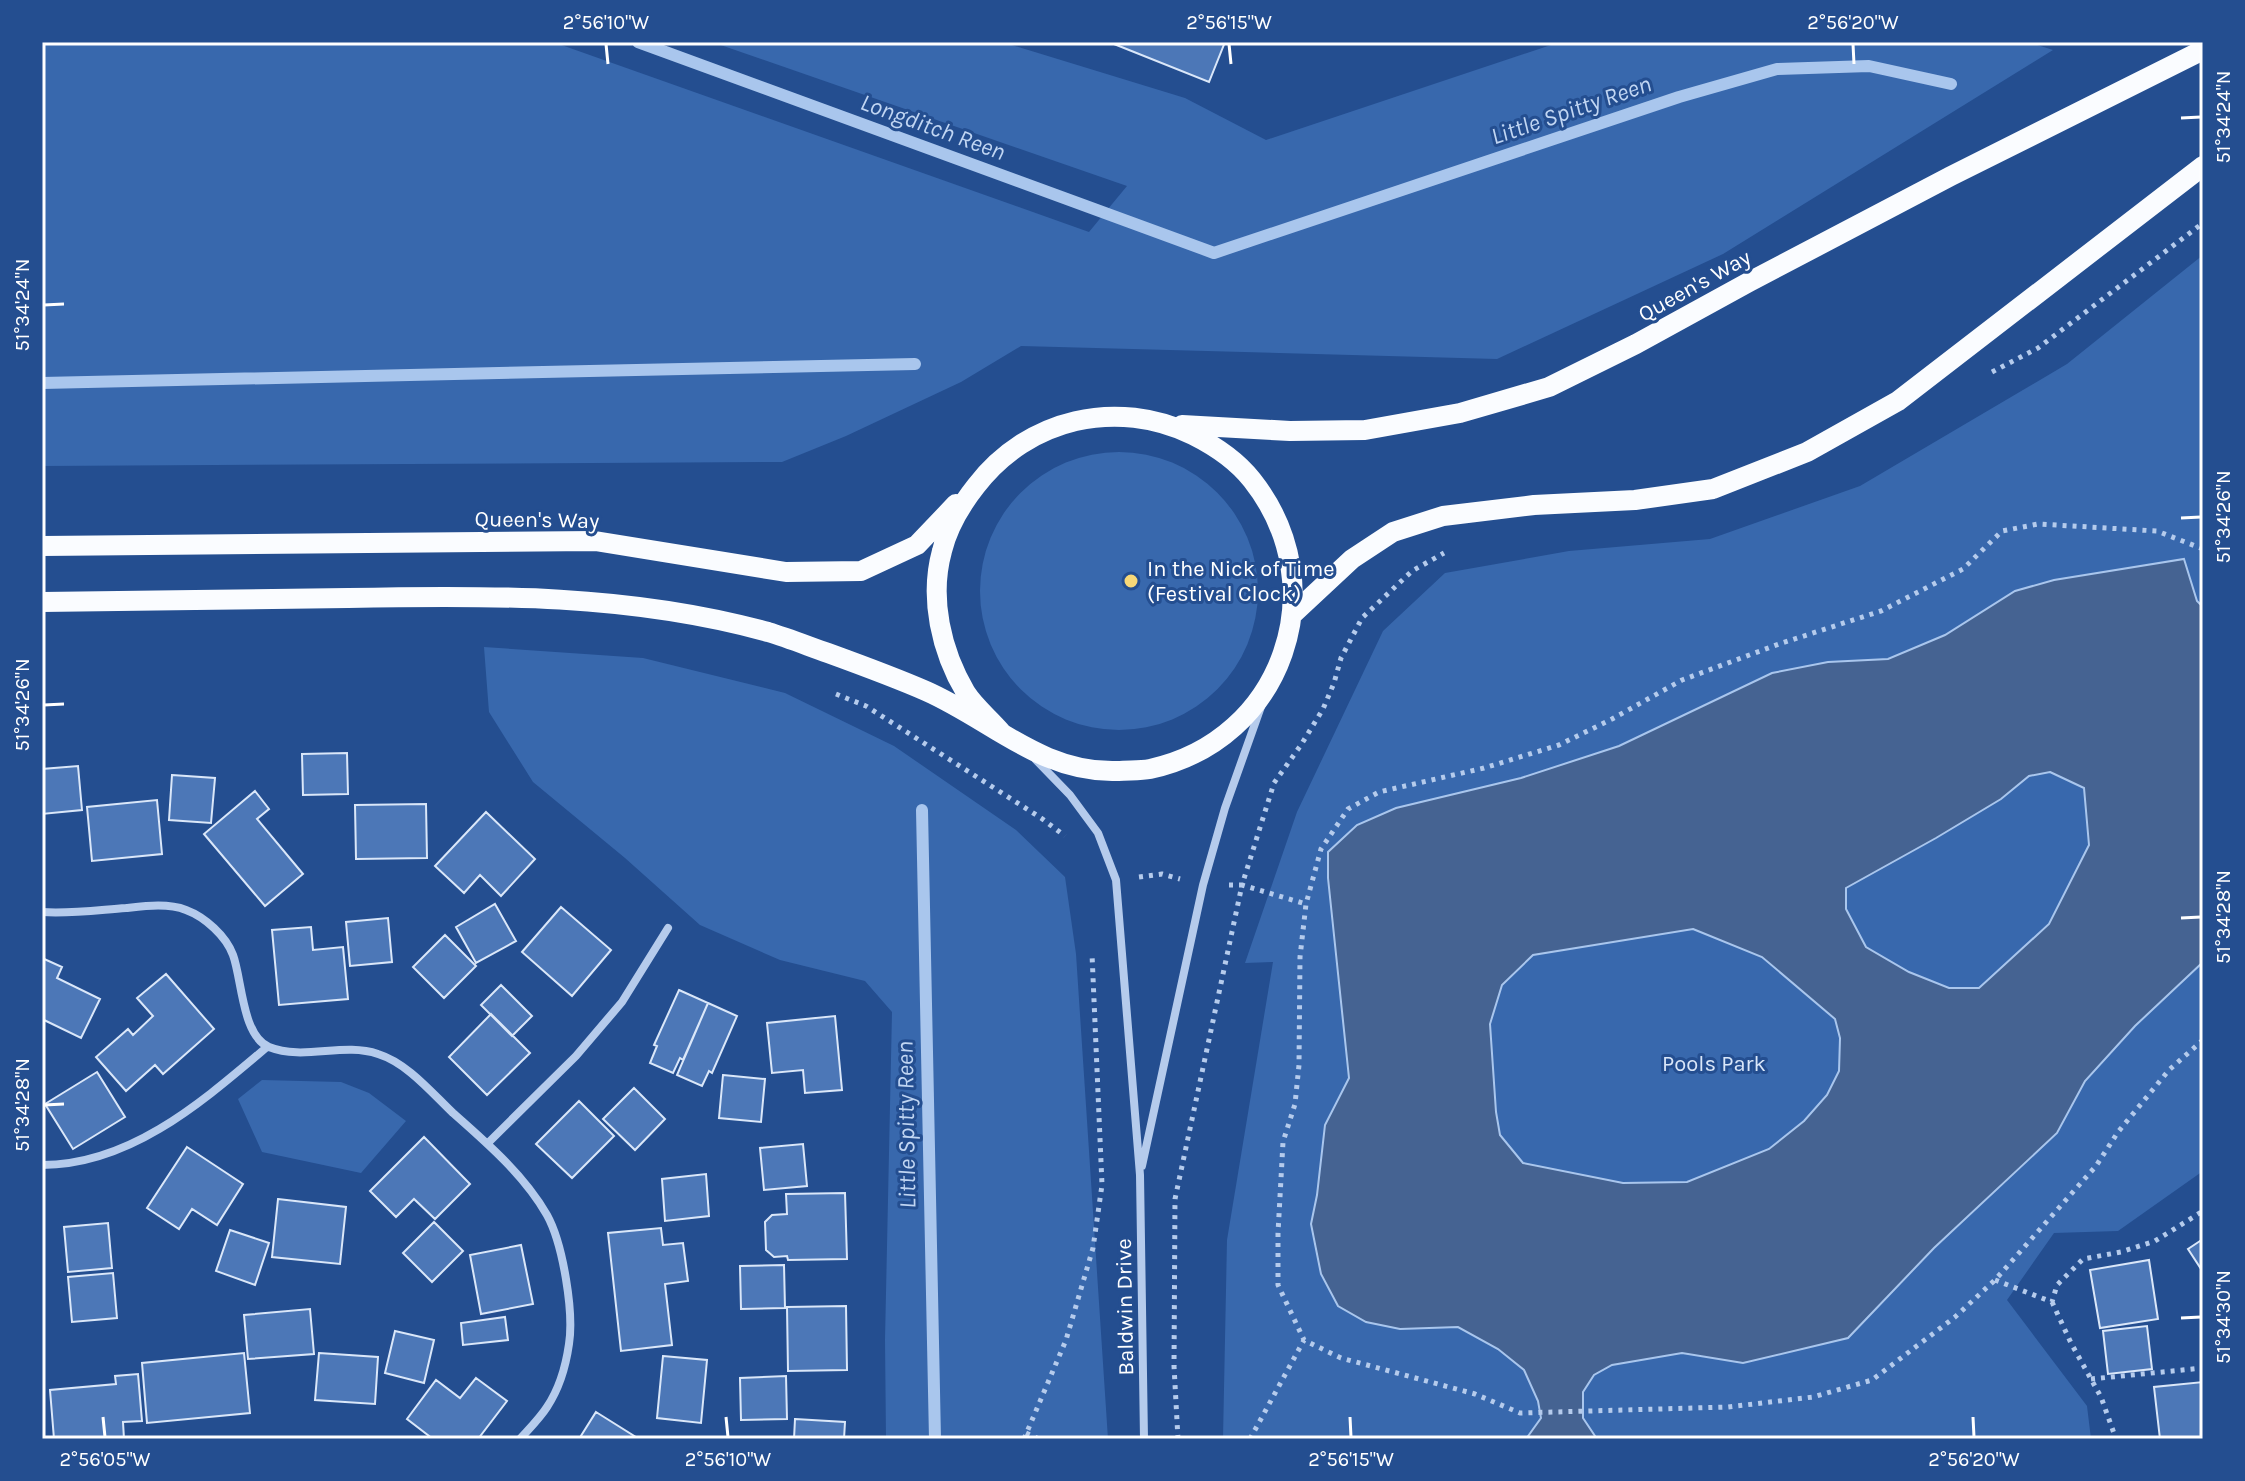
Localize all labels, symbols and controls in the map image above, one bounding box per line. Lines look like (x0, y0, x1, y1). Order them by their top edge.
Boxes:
text: 2°56'10"W (563, 11, 649, 34)
text: 2°56'15"W (1186, 11, 1272, 34)
text: 2°56'20"W (1807, 11, 1899, 34)
water label: Little Spitty Reen (1487, 69, 1655, 151)
text: 51°34'24"N (2212, 71, 2235, 163)
water label: Longditch Reen (857, 88, 1009, 166)
street label: Queen's Way (1634, 244, 1755, 327)
text: 51°34'24"N (11, 259, 34, 351)
text: 51°34'26"N (2212, 470, 2235, 564)
street label: Queen's Way (474, 506, 600, 534)
place label: In the Nick of Time (Festival Clock) (1147, 556, 1335, 607)
marker: In the Nick of Time (Festival Clock) (1122, 572, 1140, 590)
text: 51°34'26"N (11, 658, 34, 752)
text: 51°34'28"N (2212, 870, 2235, 964)
water label: Little Spitty Reen (891, 1041, 921, 1209)
park label: Pools Park (1662, 1051, 1766, 1077)
text: 51°34'28"N (11, 1058, 34, 1152)
street label: Baldwin Drive (1111, 1238, 1139, 1376)
text: 51°34'30"N (2212, 1270, 2235, 1364)
text: 2°56'05"W (60, 1448, 151, 1471)
text: 2°56'10"W (685, 1448, 771, 1471)
text: 2°56'15"W (1308, 1448, 1394, 1471)
text: 2°56'20"W (1928, 1448, 2020, 1471)

